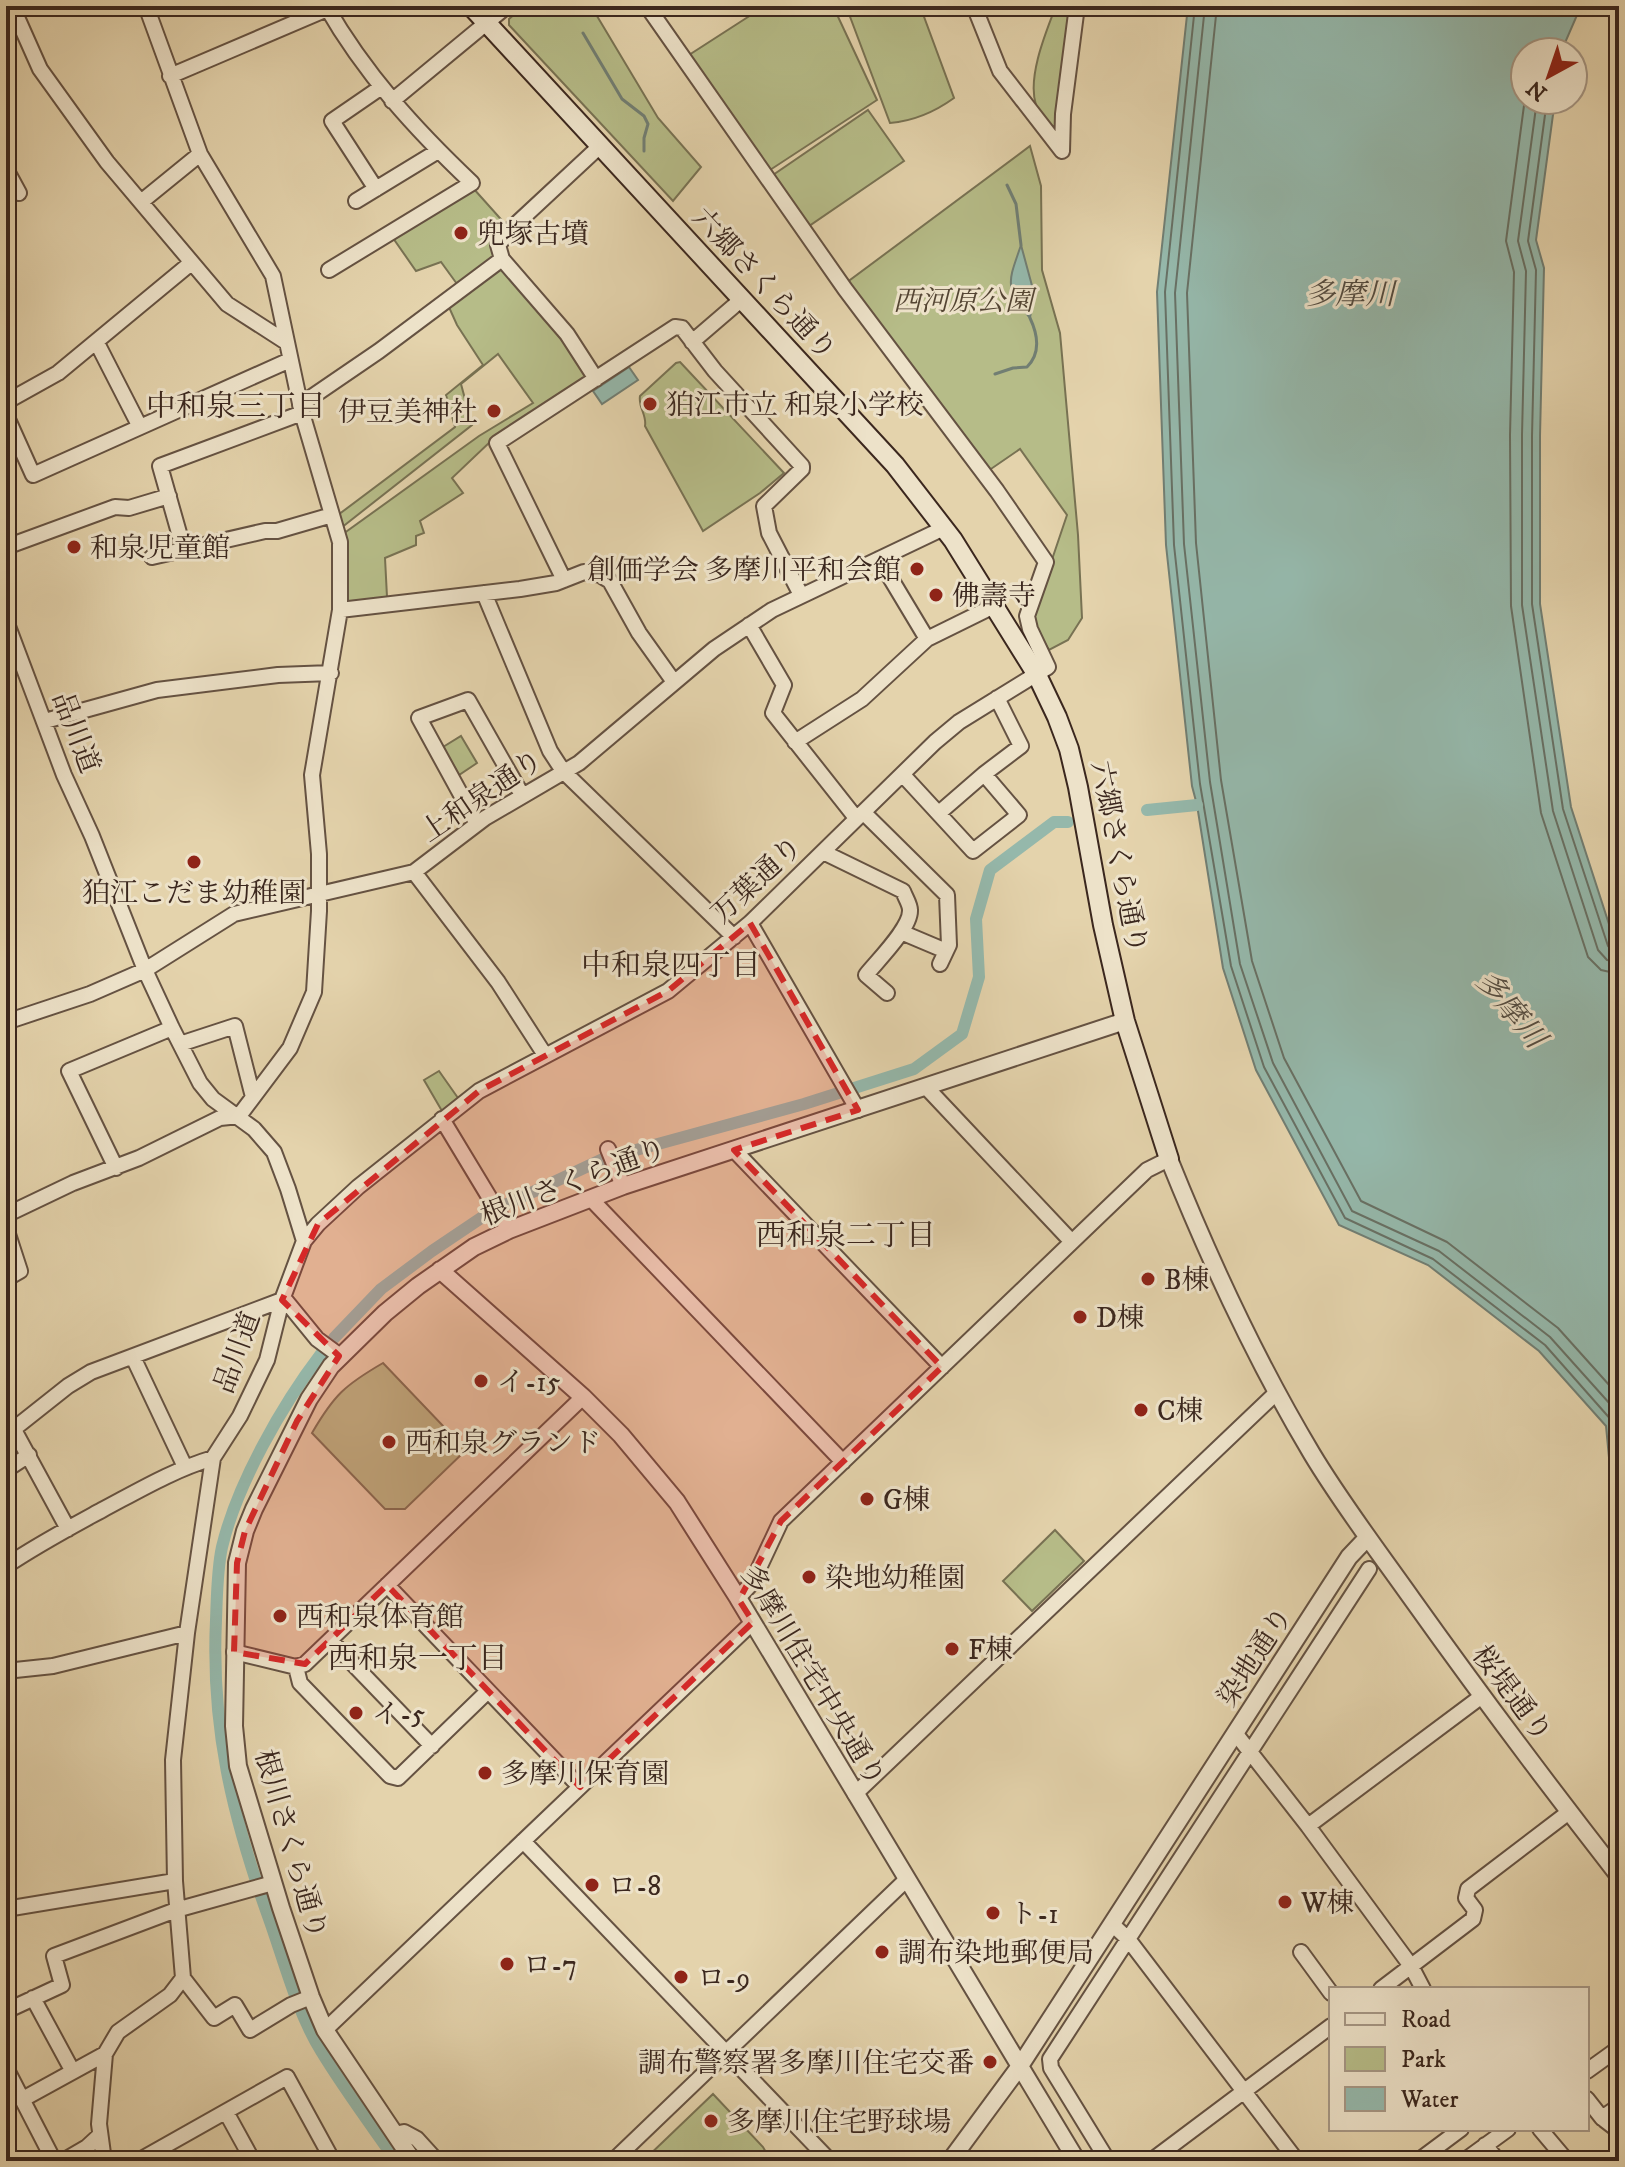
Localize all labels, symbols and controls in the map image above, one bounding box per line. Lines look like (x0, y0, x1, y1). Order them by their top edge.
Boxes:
north arrow (1509, 36, 1589, 116)
text: N (1522, 74, 1553, 106)
street label: 六郷さくら通り (684, 200, 844, 368)
place label: 兜塚古墳 (477, 217, 589, 252)
marker: 兜塚古墳 (452, 224, 470, 242)
water label: 多摩川 (1305, 277, 1398, 314)
park label: 西河原公園 (893, 284, 1037, 319)
place label: 狛江市立 和泉小学校 (666, 388, 924, 423)
district label: 中和泉三丁目 (146, 389, 326, 426)
place label: 伊豆美神社 (338, 395, 478, 430)
marker: 狛江市立 和泉小学校 (641, 395, 659, 413)
marker: 伊豆美神社 (485, 402, 503, 420)
place label: 和泉児童館 (90, 531, 230, 566)
marker: 和泉児童館 (65, 538, 83, 556)
place label: 創価学会 多摩川平和会館 (587, 553, 901, 588)
marker: 創価学会 多摩川平和会館 (908, 560, 926, 578)
place label: 佛壽寺 (952, 579, 1036, 614)
marker: 佛壽寺 (927, 586, 945, 604)
street label: 品川道 (44, 687, 107, 778)
street label: 上和泉通り (414, 743, 550, 850)
street label: 六郷さくら通り (1083, 758, 1154, 957)
street label: 万葉通り (704, 829, 810, 931)
marker: 狛江こだま幼稚園 (185, 853, 203, 871)
place label: 狛江こだま幼稚園 (82, 876, 306, 911)
district label: 中和泉四丁目 (581, 948, 761, 985)
water label: 多摩川 (1467, 964, 1555, 1059)
street label: 根川さくら通り (476, 1131, 671, 1234)
district label: 西和泉二丁目 (756, 1218, 936, 1255)
place label: B棟 (1164, 1263, 1210, 1298)
marker: B棟 (1139, 1270, 1157, 1288)
place label: D棟 (1096, 1301, 1145, 1336)
street label: 品川道 (207, 1307, 268, 1398)
marker: D棟 (1071, 1308, 1089, 1326)
place label: イ-15 (497, 1365, 560, 1400)
marker: イ-15 (472, 1372, 490, 1390)
place label: C棟 (1157, 1394, 1204, 1429)
marker: C棟 (1132, 1401, 1150, 1419)
place label: 西和泉グランド (405, 1426, 601, 1461)
marker: 西和泉グランド (380, 1433, 398, 1451)
place label: G棟 (883, 1483, 931, 1518)
marker: G棟 (858, 1490, 876, 1508)
street label: 多摩川住宅中央通り (733, 1559, 893, 1793)
place label: 染地幼稚園 (825, 1561, 965, 1596)
marker: 染地幼稚園 (800, 1568, 818, 1586)
place label: 西和泉体育館 (296, 1600, 464, 1635)
street label: 染地通り (1210, 1600, 1300, 1713)
marker: 西和泉体育館 (271, 1607, 289, 1625)
place label: F棟 (968, 1633, 1013, 1668)
street label: 桜堤通り (1464, 1639, 1559, 1749)
marker: F棟 (943, 1640, 961, 1658)
district label: 西和泉一丁目 (328, 1641, 508, 1678)
place label: イ-5 (372, 1697, 425, 1732)
marker: イ-5 (347, 1704, 365, 1722)
street label: 根川さくら通り (247, 1745, 334, 1943)
place label: 多摩川保育園 (501, 1757, 669, 1792)
marker: 多摩川保育園 (476, 1764, 494, 1782)
place label: ロ-8 (608, 1869, 661, 1904)
marker: ロ-8 (583, 1876, 601, 1894)
place label: W棟 (1300, 1886, 1355, 1921)
marker: W棟 (1276, 1893, 1294, 1911)
place label: ト-1 (1009, 1897, 1059, 1932)
marker: ト-1 (984, 1904, 1002, 1922)
place label: 調布染地郵便局 (898, 1936, 1094, 1971)
marker: 調布染地郵便局 (873, 1943, 891, 1961)
place label: ロ-7 (523, 1948, 577, 1983)
marker: ロ-7 (498, 1955, 516, 1973)
place label: ロ-9 (697, 1961, 750, 1996)
marker: ロ-9 (672, 1968, 690, 1986)
legend (1329, 1987, 1589, 2131)
text: Road (1401, 2005, 1451, 2035)
text: Park (1401, 2045, 1446, 2075)
place label: 調布警察署多摩川住宅交番 (638, 2046, 974, 2081)
marker: 調布警察署多摩川住宅交番 (981, 2053, 999, 2071)
text: Water (1400, 2085, 1458, 2115)
place label: 多摩川住宅野球場 (727, 2105, 951, 2140)
marker: 多摩川住宅野球場 (702, 2112, 720, 2130)

